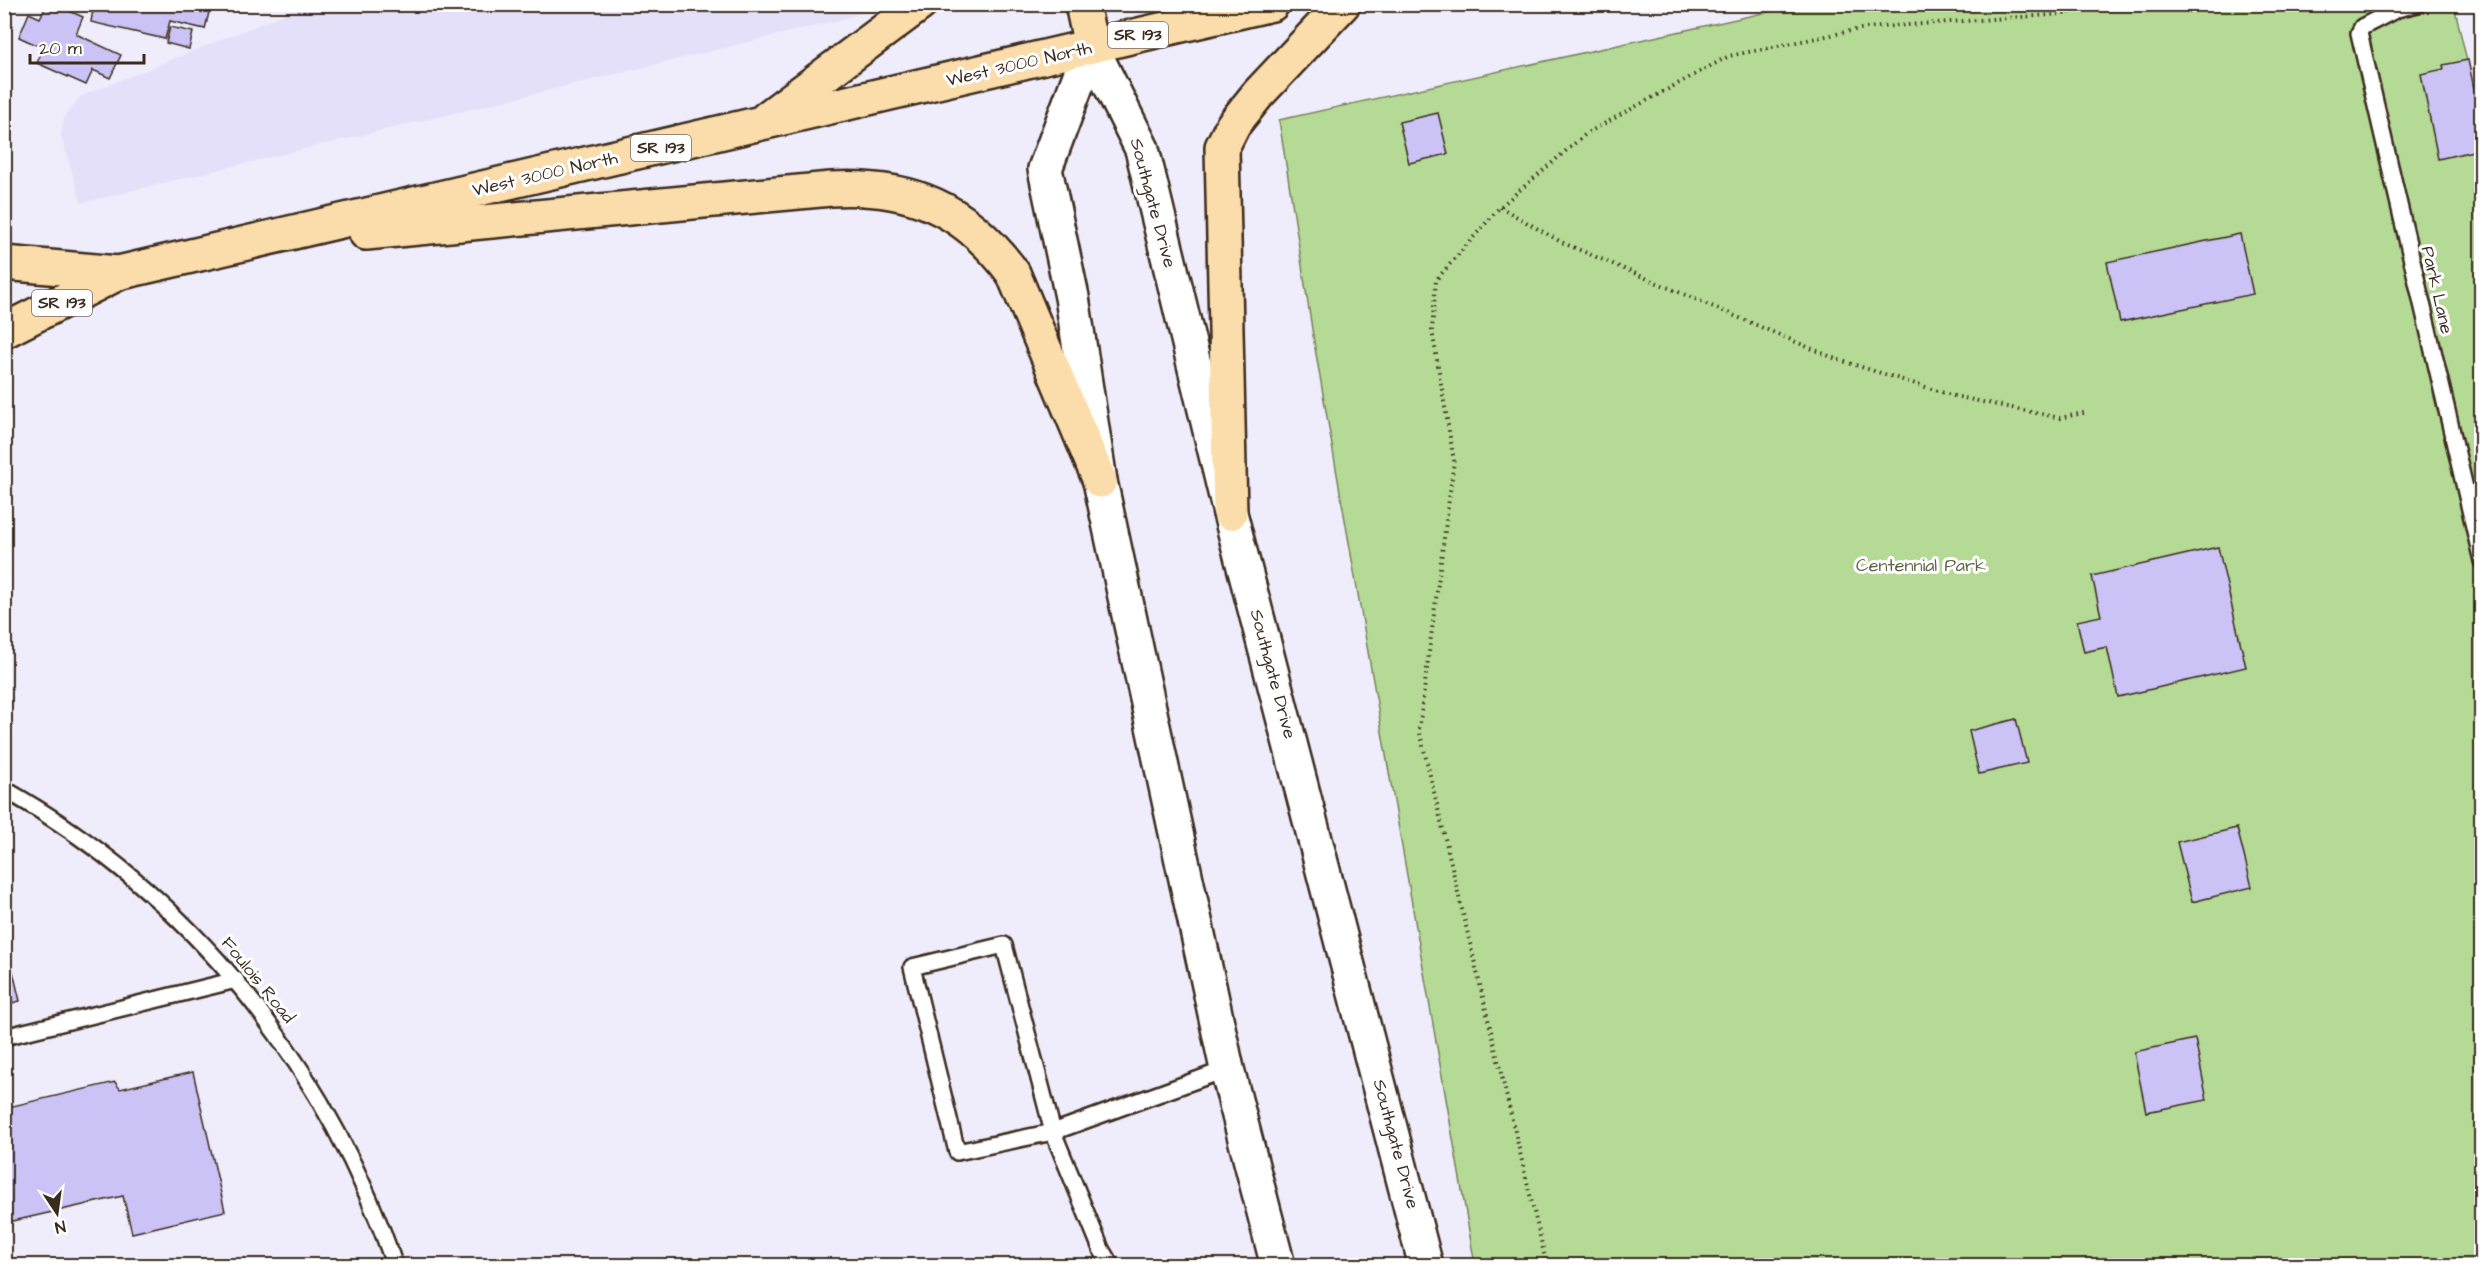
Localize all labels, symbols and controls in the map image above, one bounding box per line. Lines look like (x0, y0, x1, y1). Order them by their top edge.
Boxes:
road number: SR 193 (1108, 22, 1168, 48)
scale bar (30, 27, 144, 65)
street label: West 3000 North (944, 35, 1094, 93)
text: 20 m (39, 36, 82, 61)
road number: SR 193 (631, 135, 691, 161)
street label: Southgate Drive (1123, 135, 1182, 271)
street label: West 3000 North (470, 145, 620, 203)
street label: Park Lane (2415, 244, 2459, 337)
road number: SR 193 (32, 290, 92, 316)
park label: Centennial Park (1856, 553, 1986, 578)
street label: Southgate Drive (1243, 606, 1302, 742)
street label: Foulois Road (215, 931, 301, 1029)
street label: Southgate Drive (1366, 1076, 1425, 1212)
north arrow (27, 1183, 87, 1243)
text: N (53, 1215, 68, 1238)

